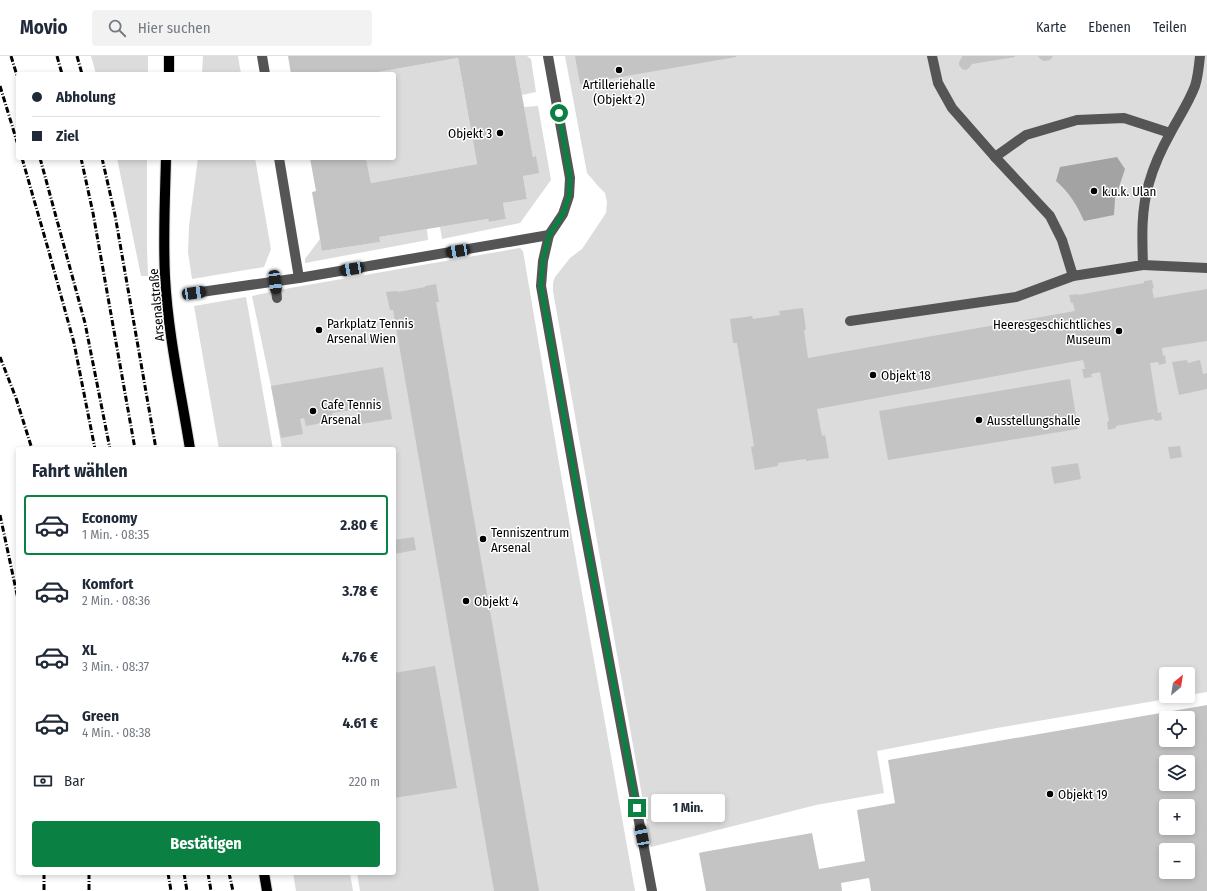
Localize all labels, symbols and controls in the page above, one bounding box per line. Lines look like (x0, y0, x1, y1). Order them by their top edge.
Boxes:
search box (92, 10, 372, 46)
text: Movio (20, 16, 68, 39)
icon: search (106, 17, 128, 39)
text: Hier suchen (138, 19, 211, 37)
text: Karte (1036, 19, 1066, 36)
text: Ebenen (1088, 19, 1131, 36)
text: Teilen (1153, 19, 1187, 36)
marker: Artilleriehalle (Objekt 2) (614, 65, 624, 75)
place label: Artilleriehalle (Objekt 2) (583, 77, 655, 107)
text: Abholung (56, 88, 115, 106)
route start (550, 104, 568, 122)
place label: Objekt 3 (448, 126, 492, 141)
text: Ziel (56, 127, 79, 145)
marker: Objekt 3 (495, 128, 505, 138)
place label: k.u.k. Ulan (1102, 184, 1156, 199)
marker: k.u.k. Ulan (1089, 186, 1099, 196)
car (445, 243, 471, 259)
car (339, 261, 365, 277)
street label: Arsenalstraße (146, 268, 167, 342)
car (268, 269, 282, 295)
car (181, 285, 207, 301)
place label: Parkplatz Tennis Arsenal Wien (327, 316, 414, 346)
place label: Heeresgeschichtliches Museum (993, 317, 1111, 347)
marker: Parkplatz Tennis Arsenal Wien (314, 325, 324, 335)
marker: Heeresgeschichtliches Museum (1114, 326, 1124, 336)
place label: Objekt 18 (881, 368, 931, 383)
marker: Objekt 18 (868, 370, 878, 380)
place label: Cafe Tennis Arsenal (321, 397, 382, 427)
marker: Cafe Tennis Arsenal (308, 406, 318, 416)
place label: Ausstellungshalle (987, 413, 1080, 428)
marker: Ausstellungshalle (974, 415, 984, 425)
text: Fahrt wählen (32, 460, 128, 482)
icon: car (34, 507, 70, 543)
text: Economy (82, 509, 137, 527)
text: 2.80 € (340, 516, 378, 534)
place label: Tenniszentrum Arsenal (491, 525, 569, 555)
text: 1 Min. · 08:35 (82, 527, 149, 542)
marker: Tenniszentrum Arsenal (478, 534, 488, 544)
icon: car (34, 573, 70, 609)
text: Komfort (82, 575, 133, 593)
text: 3.78 € (342, 582, 378, 600)
text: 2 Min. · 08:36 (82, 593, 150, 608)
place label: Objekt 4 (474, 594, 518, 609)
marker: Objekt 4 (461, 596, 471, 606)
icon: car (34, 639, 70, 675)
text: XL (82, 641, 97, 659)
text: 4.76 € (342, 648, 378, 666)
text: 3 Min. · 08:37 (82, 659, 149, 674)
north arrow (1159, 667, 1195, 703)
map controls (1159, 667, 1195, 879)
icon: car (34, 705, 70, 741)
text: Green (82, 707, 119, 725)
button: locate (1159, 711, 1195, 747)
text: 4.61 € (342, 714, 378, 732)
text: 4 Min. · 08:38 (82, 725, 151, 740)
button: layers (1159, 755, 1195, 791)
icon: cash (32, 770, 54, 792)
text: Bar (64, 772, 85, 790)
text: 220 m (349, 774, 380, 789)
place label: Objekt 19 (1058, 787, 1108, 802)
marker: Objekt 19 (1045, 789, 1055, 799)
callout: 1 Min. (651, 794, 725, 822)
route end (628, 799, 646, 817)
button: + (1159, 799, 1195, 835)
text: 1 Min. (673, 800, 703, 815)
button: Bestätigen (32, 821, 380, 867)
car (634, 823, 650, 849)
button: − (1159, 843, 1195, 879)

